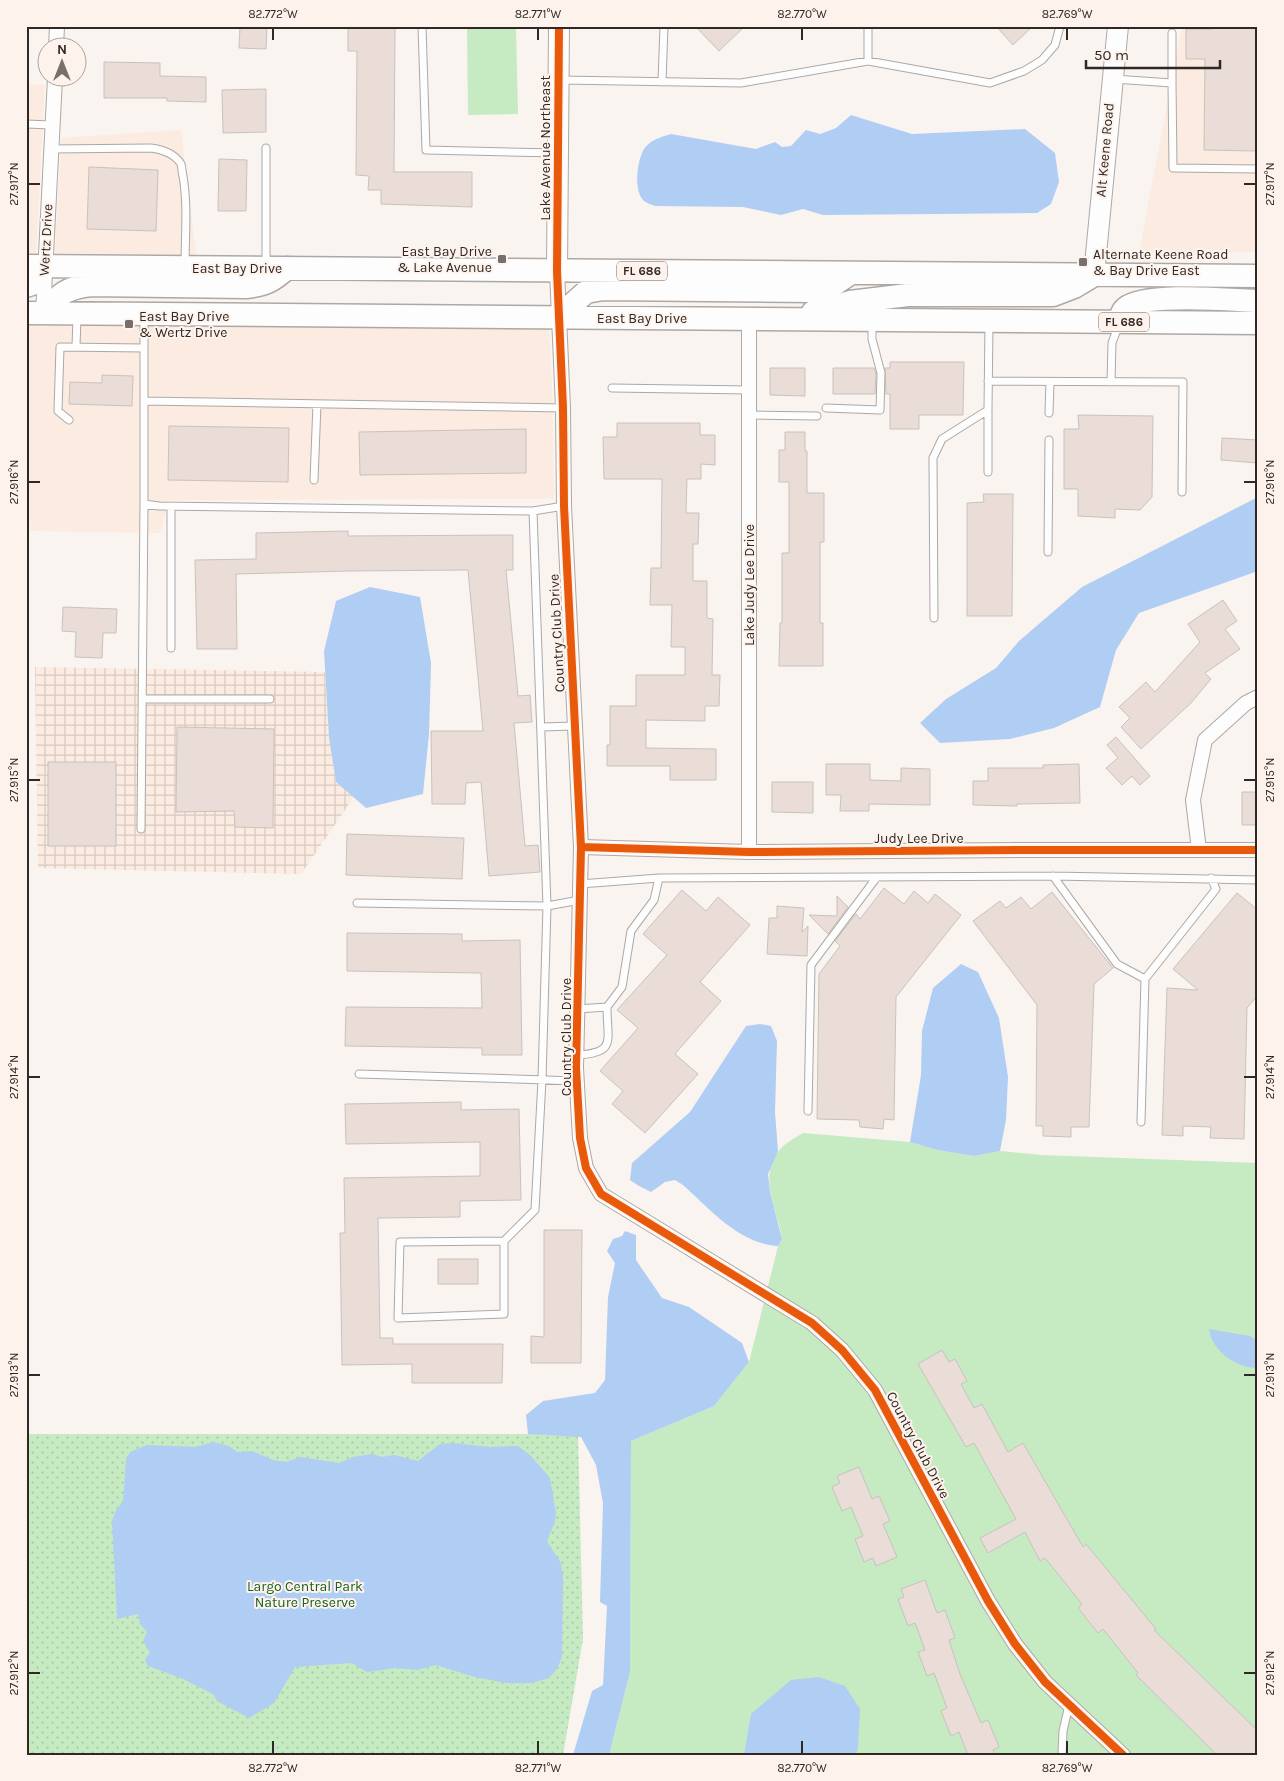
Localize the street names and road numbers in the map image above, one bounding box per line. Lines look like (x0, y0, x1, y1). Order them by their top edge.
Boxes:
street label: Lake Avenue Northeast (537, 75, 554, 221)
street label: Alt Keene Road (1092, 102, 1118, 198)
street label: Wertz Drive (36, 203, 56, 277)
street label: East Bay Drive (192, 260, 282, 277)
road number: FL 686 (617, 262, 667, 280)
street label: East Bay Drive (597, 310, 687, 327)
road number: FL 686 (1099, 313, 1149, 332)
street label: Lake Judy Lee Drive (741, 524, 758, 646)
street label: Country Club Drive (545, 573, 569, 693)
street label: Judy Lee Drive (874, 830, 964, 847)
street label: Country Club Drive (558, 978, 575, 1096)
street label: Country Club Drive (883, 1389, 953, 1501)

